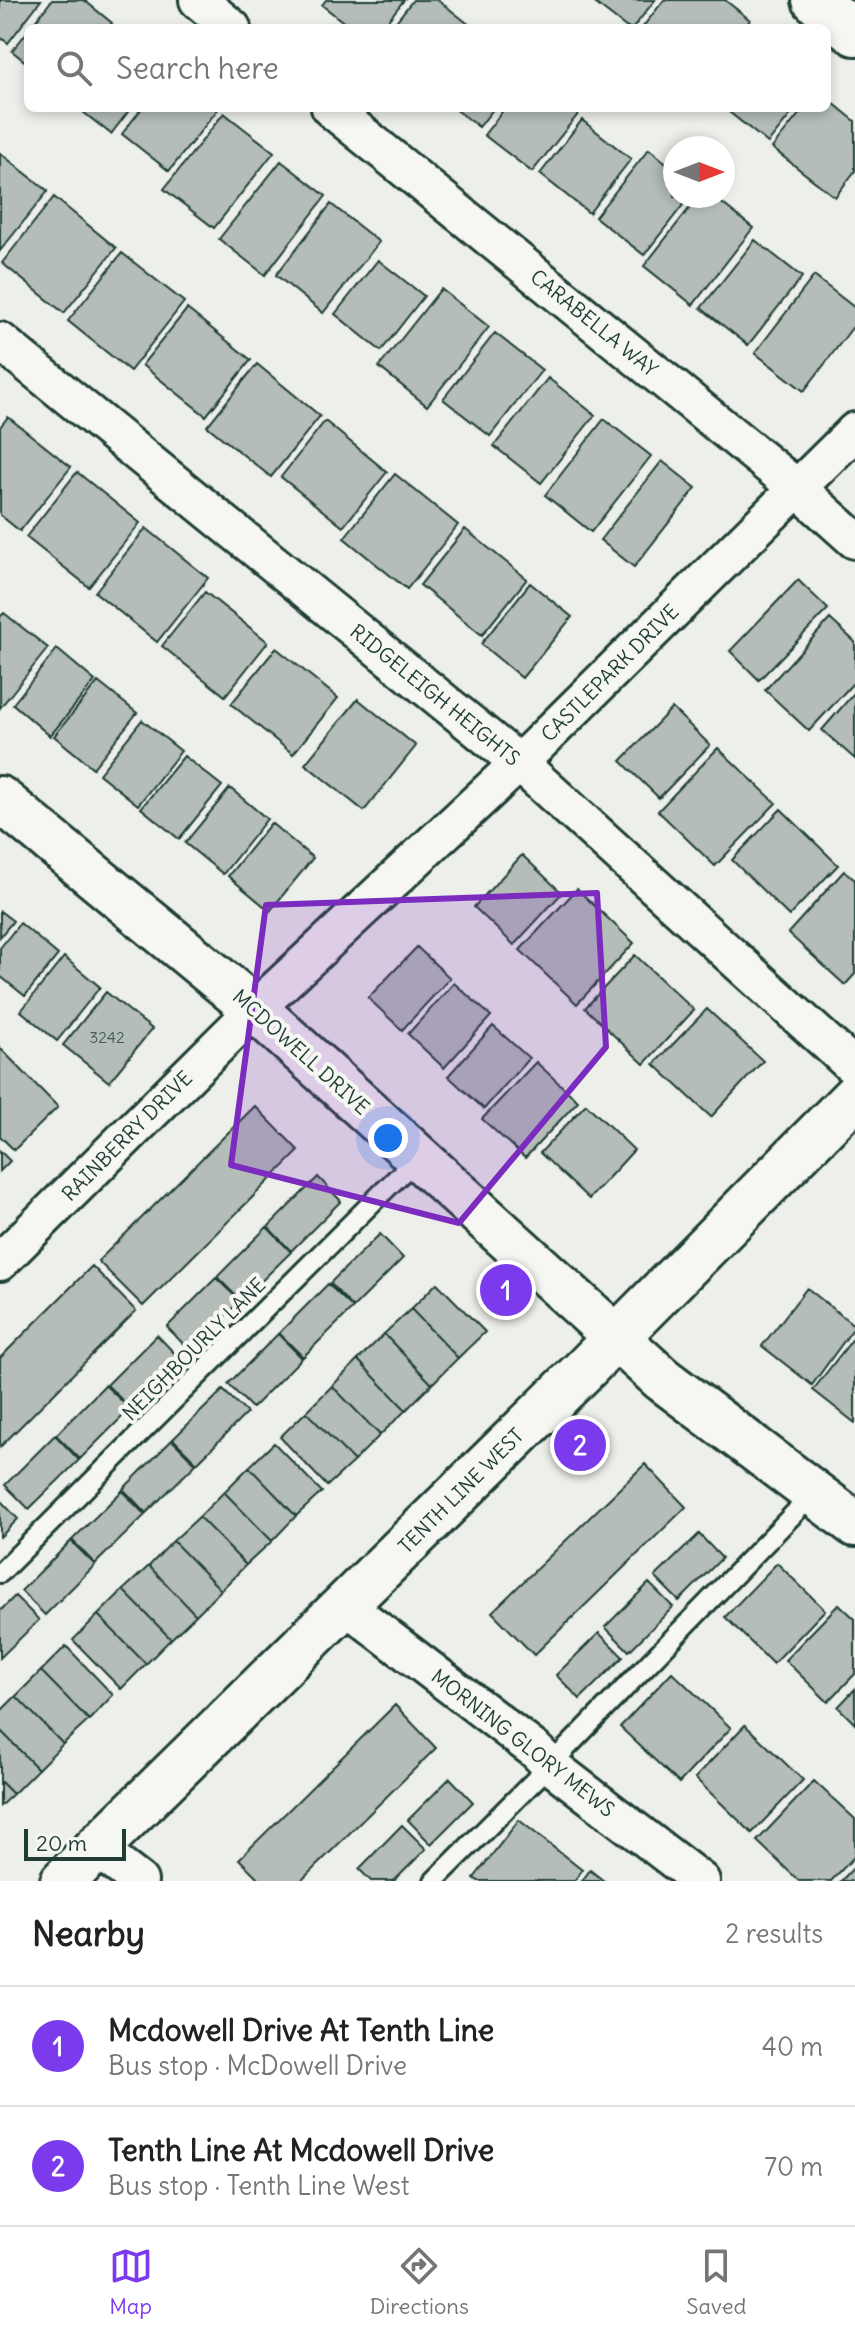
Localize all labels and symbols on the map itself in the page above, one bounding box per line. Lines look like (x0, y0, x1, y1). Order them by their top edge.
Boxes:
north arrow (663, 136, 735, 208)
street label: CARABELLA WAY (526, 264, 663, 382)
street label: CASTLEPARK DRIVE (536, 599, 684, 747)
street label: RIDGELEIGH HEIGHTS (345, 618, 525, 771)
street label: MCDOWELL DRIVE (228, 984, 375, 1120)
house number: 3242 (89, 1027, 125, 1047)
street label: RAINBERRY DRIVE (56, 1065, 197, 1206)
your location (368, 1118, 408, 1158)
pin: 1 (480, 1260, 532, 1320)
street label: NEIGHBOURLY LANE (117, 1272, 270, 1425)
pin: 2 (554, 1415, 606, 1475)
street label: TENTH LINE WEST (393, 1423, 529, 1559)
street label: MORNING GLORY MEWS (427, 1663, 620, 1822)
scale bar (24, 1825, 126, 1861)

